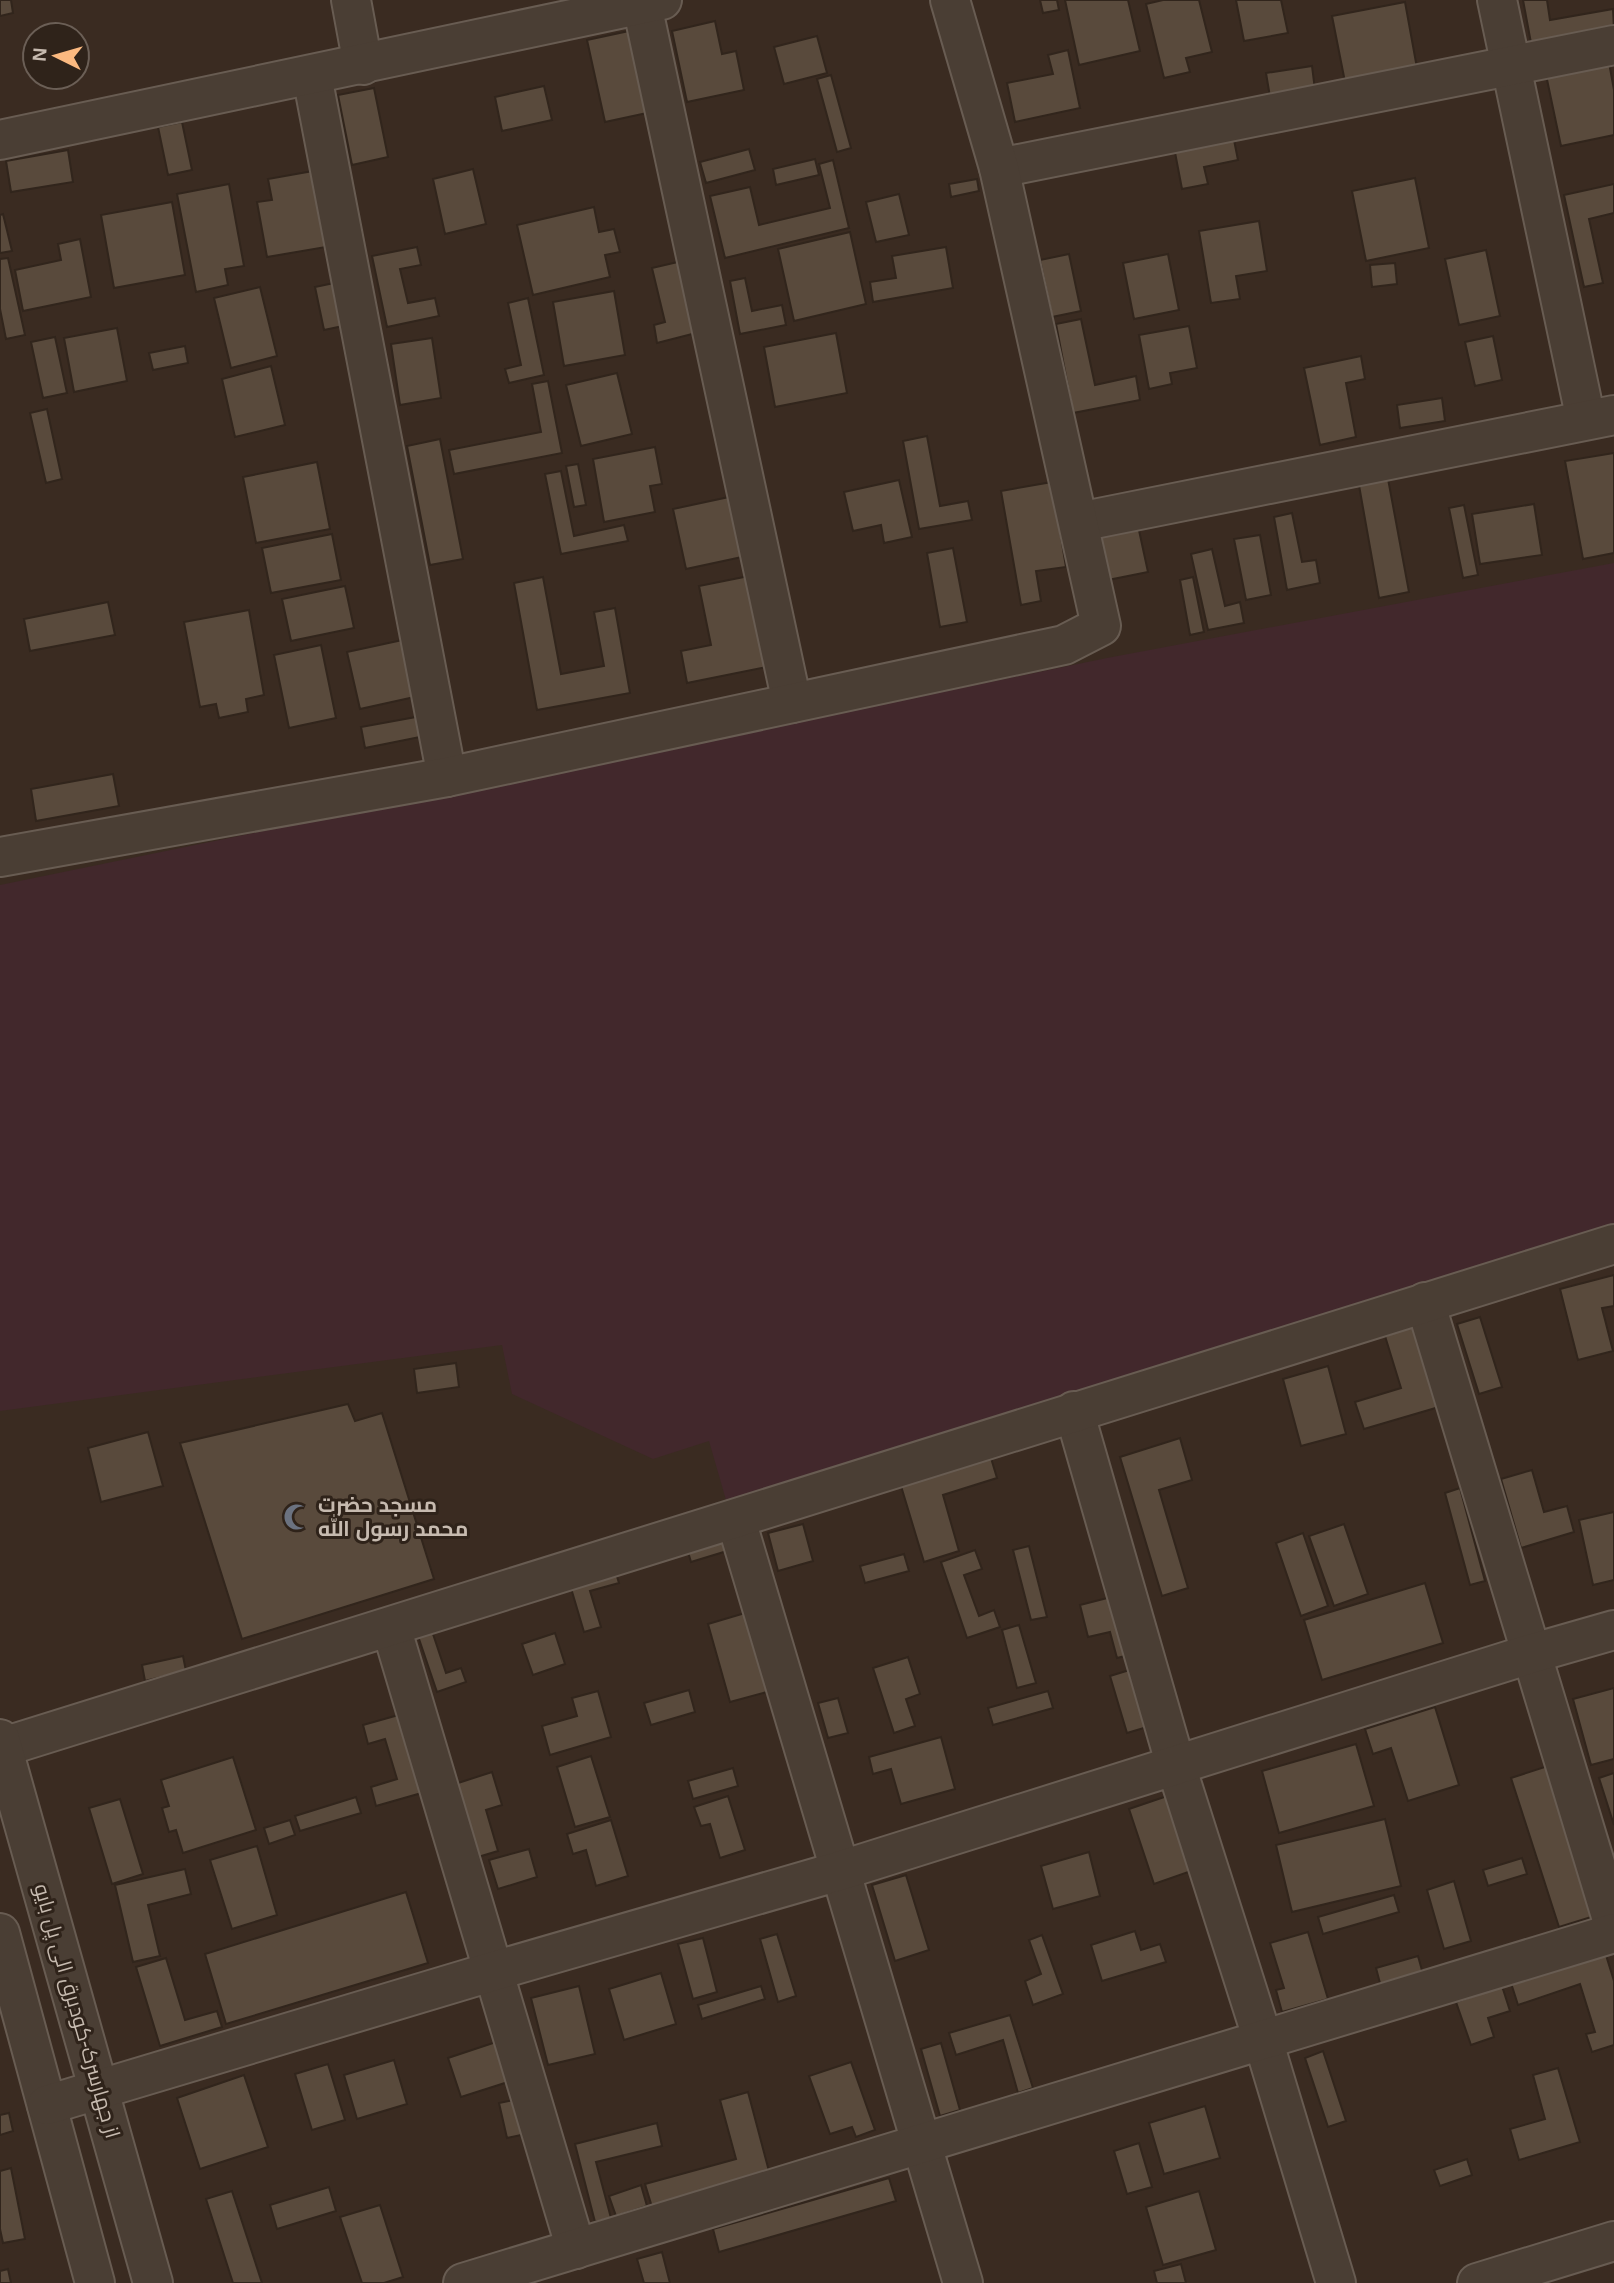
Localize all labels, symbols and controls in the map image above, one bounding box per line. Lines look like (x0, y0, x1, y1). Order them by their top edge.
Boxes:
north arrow (21, 21, 91, 91)
text: N (29, 47, 51, 62)
place label: مسجد حضرت محمد رسول الله (318, 1493, 468, 1542)
mosque icon: مسجد حضرت محمد رسول الله (282, 1502, 312, 1532)
street label: از جهارسرک-کودبرق الی پل بایو (27, 1881, 125, 2142)

